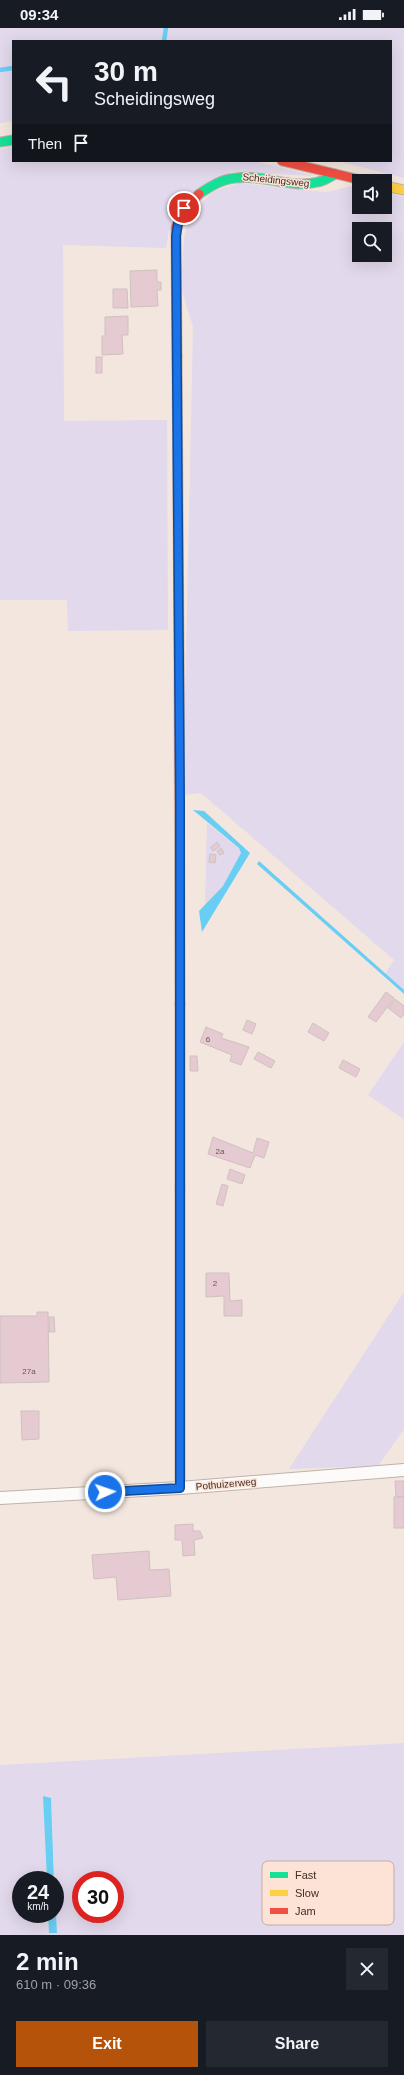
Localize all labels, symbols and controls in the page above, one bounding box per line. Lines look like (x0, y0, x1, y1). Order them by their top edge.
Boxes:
text: 09:34 (20, 6, 58, 23)
icon: left (28, 56, 80, 108)
text: 30 m (94, 56, 158, 87)
text: Scheidingsweg (94, 89, 215, 109)
icon: arrive (70, 132, 92, 154)
text: Then (28, 135, 62, 152)
street label: Scheidingsweg (242, 171, 310, 189)
map controls (352, 174, 392, 262)
button: sound (352, 174, 392, 214)
pin (167, 191, 201, 225)
icon: arrive (173, 197, 195, 219)
button: search (352, 222, 392, 262)
house number: 6 (206, 1035, 211, 1044)
house number: 2a (216, 1147, 225, 1156)
house number: 2 (213, 1279, 218, 1288)
house number: 27a (22, 1367, 36, 1376)
position arrow (84, 1471, 126, 1513)
street label: Pothuizerweg (195, 1476, 257, 1492)
legend (262, 1861, 394, 1925)
text: Fast (295, 1869, 316, 1881)
speed limit sign: 30 (72, 1871, 124, 1923)
text: 24 (27, 1881, 49, 1903)
text: Slow (295, 1887, 319, 1899)
text: km/h (27, 1901, 49, 1912)
text: Jam (295, 1905, 316, 1917)
text: 2 min (16, 1948, 79, 1975)
button: close (346, 1948, 388, 1990)
text: 610 m · 09:36 (16, 1977, 96, 1992)
button: Exit (16, 2021, 198, 2067)
button: Share (206, 2021, 388, 2067)

